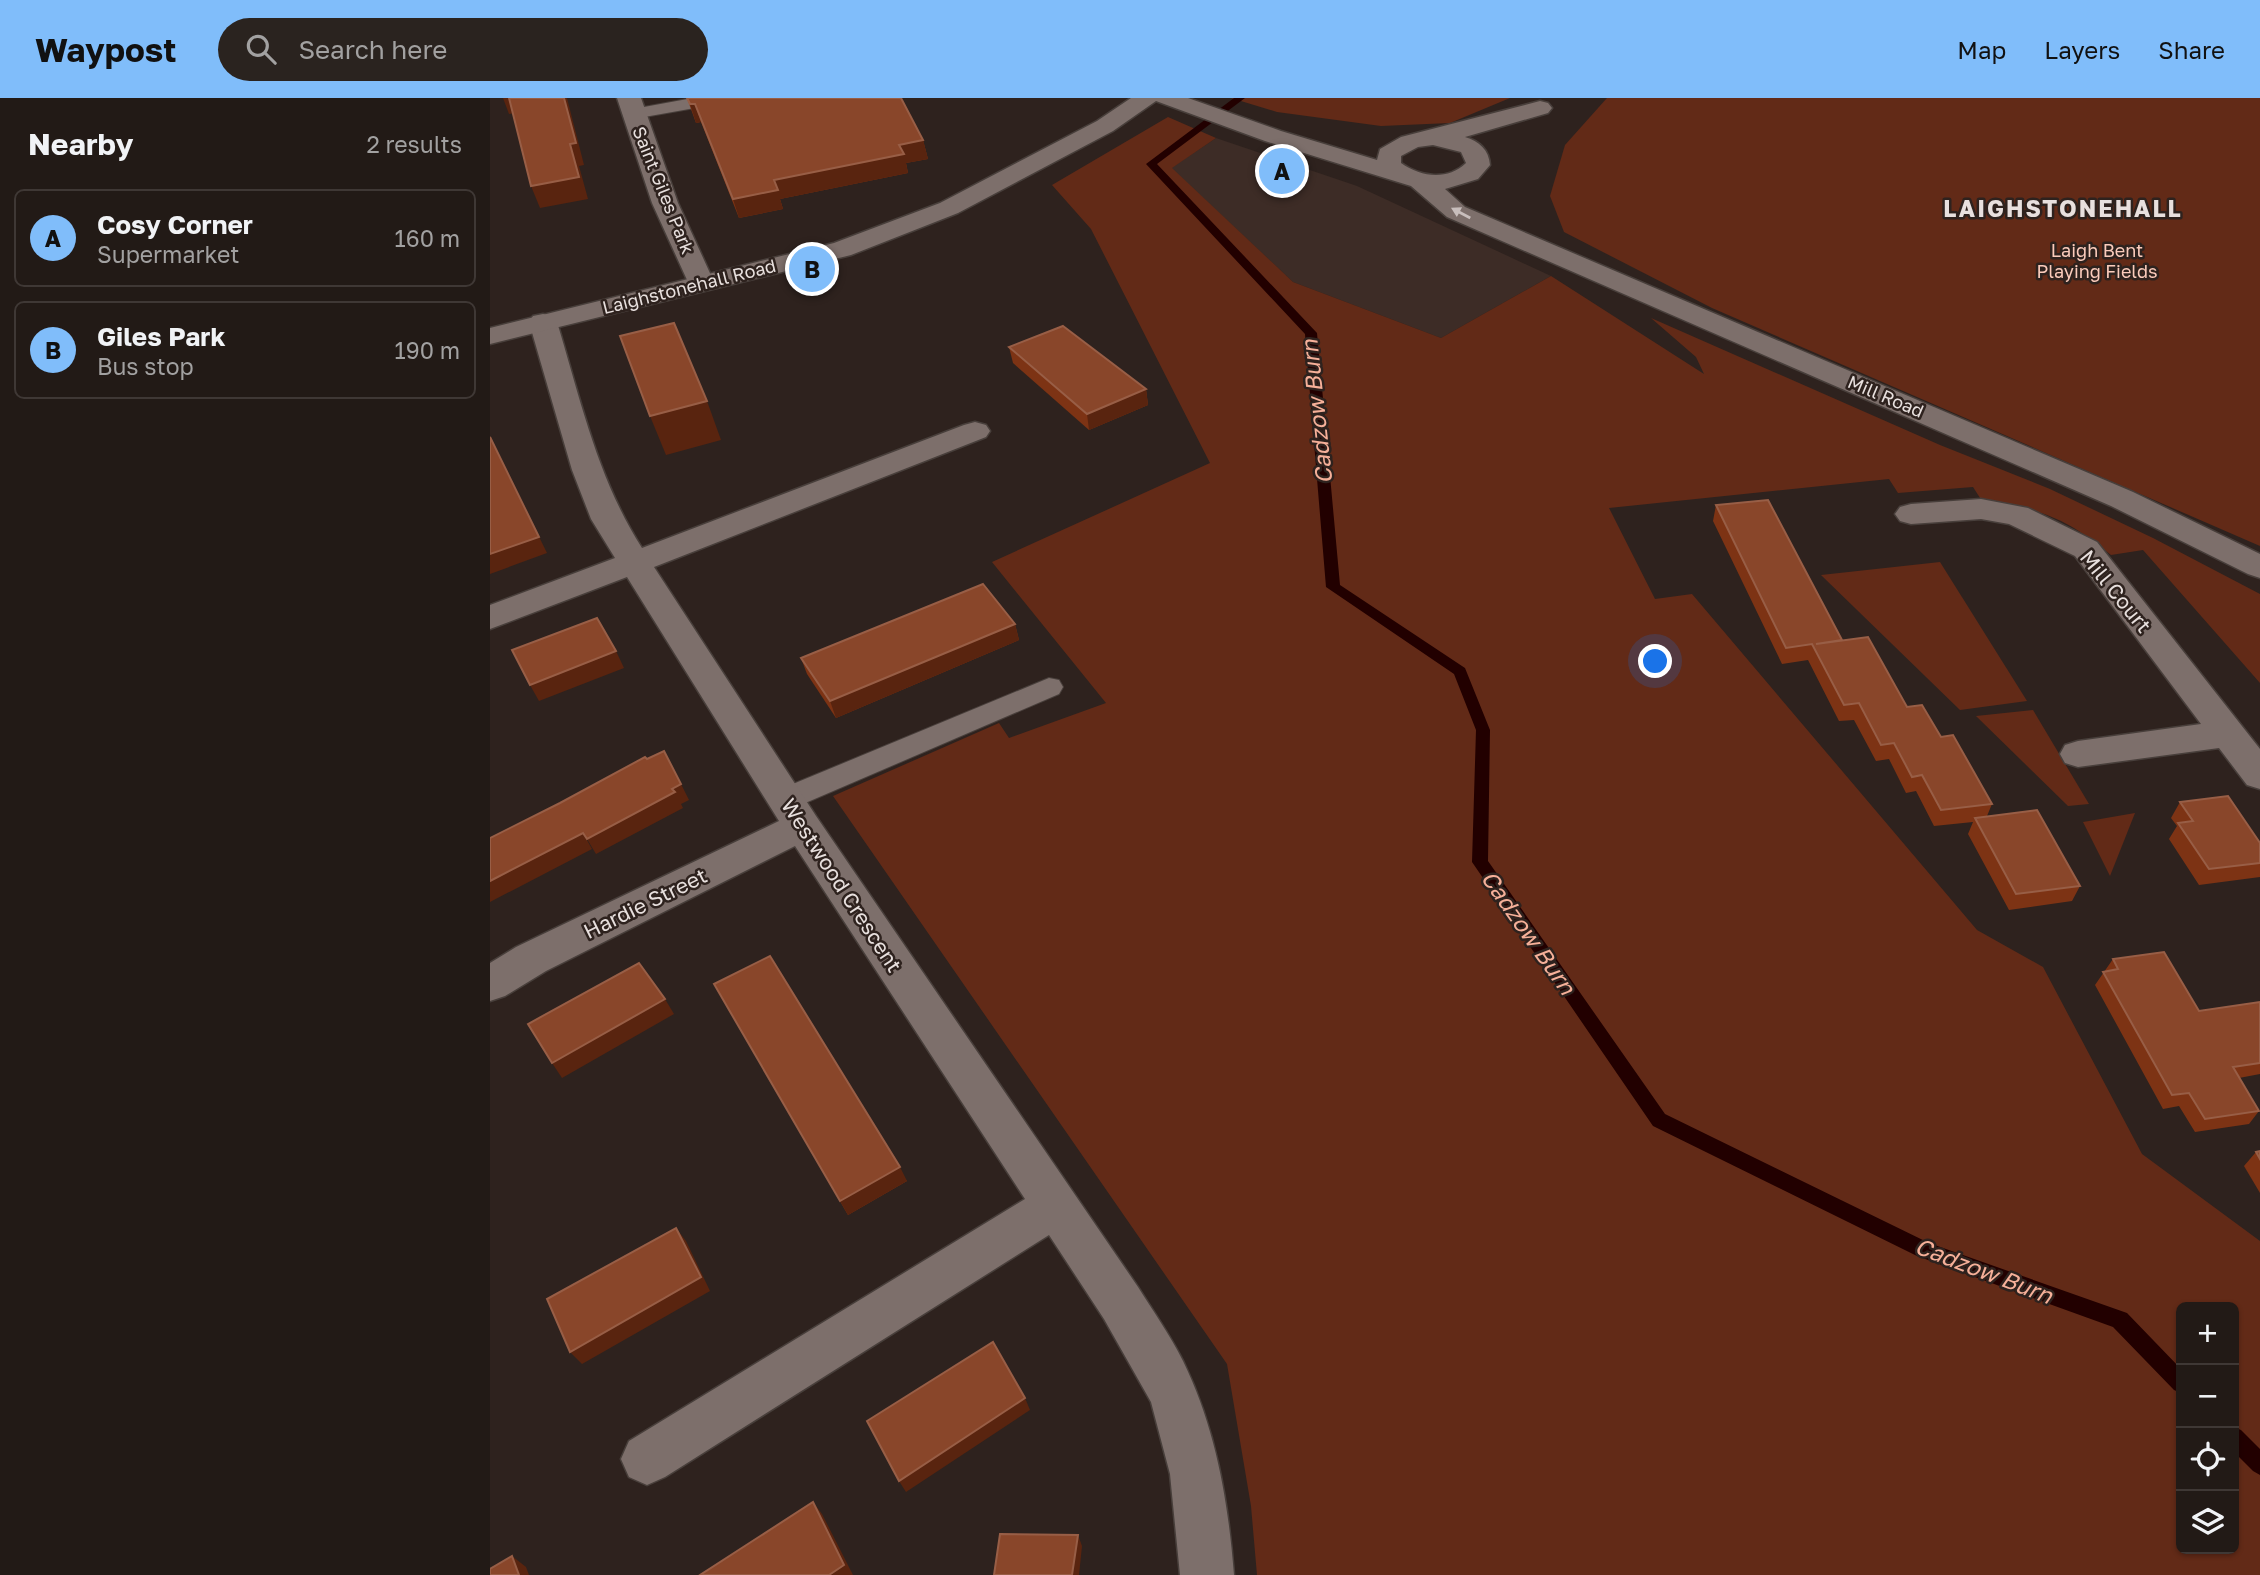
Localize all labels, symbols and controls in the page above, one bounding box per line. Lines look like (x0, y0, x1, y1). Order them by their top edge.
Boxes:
search box (218, 18, 708, 81)
text: Waypost (35, 30, 176, 69)
icon: search (242, 30, 280, 68)
text: Search here (298, 34, 447, 65)
text: Map (1957, 35, 2006, 64)
text: Layers (2044, 35, 2120, 64)
text: Share (2158, 35, 2225, 64)
street label: Saint Giles Park (628, 123, 700, 257)
text: Nearby (28, 126, 133, 162)
text: 2 results (366, 130, 462, 158)
pin: A (1259, 145, 1305, 197)
district label: LAIGHSTONEHALL (1943, 194, 2183, 222)
one-way arrow (1451, 207, 1471, 219)
text: Cosy Corner (97, 209, 253, 240)
text: A (45, 224, 61, 252)
text: 160 m (395, 224, 460, 252)
park label: Laigh Bent Playing Fields (2036, 239, 2158, 282)
text: Supermarket (97, 240, 240, 268)
pin: B (789, 243, 835, 295)
street label: Laighstonehall Road (600, 254, 778, 318)
text: Giles Park (97, 321, 226, 352)
text: B (45, 336, 61, 364)
text: 190 m (395, 336, 460, 364)
water label: Cadzow Burn (1294, 338, 1337, 486)
text: Bus stop (97, 352, 194, 380)
street label: Mill Road (1845, 370, 1927, 422)
street label: Mill Court (2075, 544, 2157, 638)
your location (1638, 644, 1672, 678)
street label: Westwood Crescent (776, 793, 908, 977)
street label: Hardie Street (579, 862, 711, 944)
water label: Cadzow Burn (1476, 865, 1583, 1000)
water label: Cadzow Burn (1911, 1231, 2057, 1309)
map controls (2176, 1302, 2239, 1554)
button: + (2176, 1302, 2239, 1365)
button: − (2176, 1365, 2239, 1428)
button: locate (2176, 1428, 2239, 1491)
button: layers (2176, 1491, 2239, 1554)

